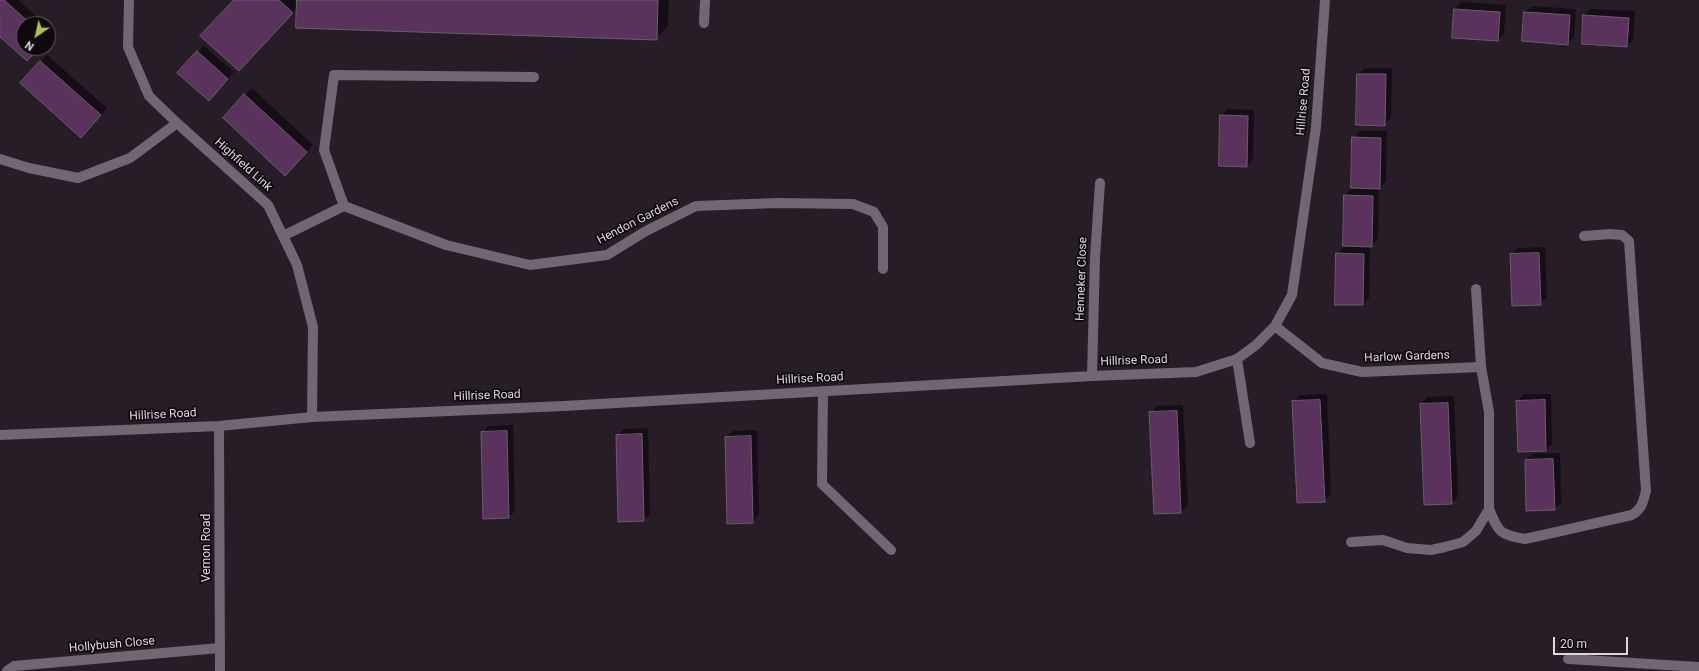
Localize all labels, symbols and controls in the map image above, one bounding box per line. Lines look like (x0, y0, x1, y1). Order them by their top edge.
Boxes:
north arrow (16, 16, 56, 56)
text: N (23, 38, 36, 53)
street label: Hillrise Road (1294, 68, 1314, 136)
street label: Highfield Link (211, 135, 275, 195)
street label: Hendon Gardens (595, 194, 681, 248)
street label: Henneker Close (1073, 237, 1091, 321)
street label: Harlow Gardens (1364, 348, 1450, 366)
street label: Hillrise Road (1100, 353, 1168, 369)
street label: Hillrise Road (776, 370, 844, 388)
street label: Hillrise Road (453, 388, 521, 404)
street label: Hillrise Road (129, 406, 197, 424)
street label: Vernon Road (200, 514, 214, 582)
scale bar (1555, 629, 1630, 655)
street label: Hollybush Close (68, 634, 156, 656)
text: 20 m (1560, 637, 1587, 651)

